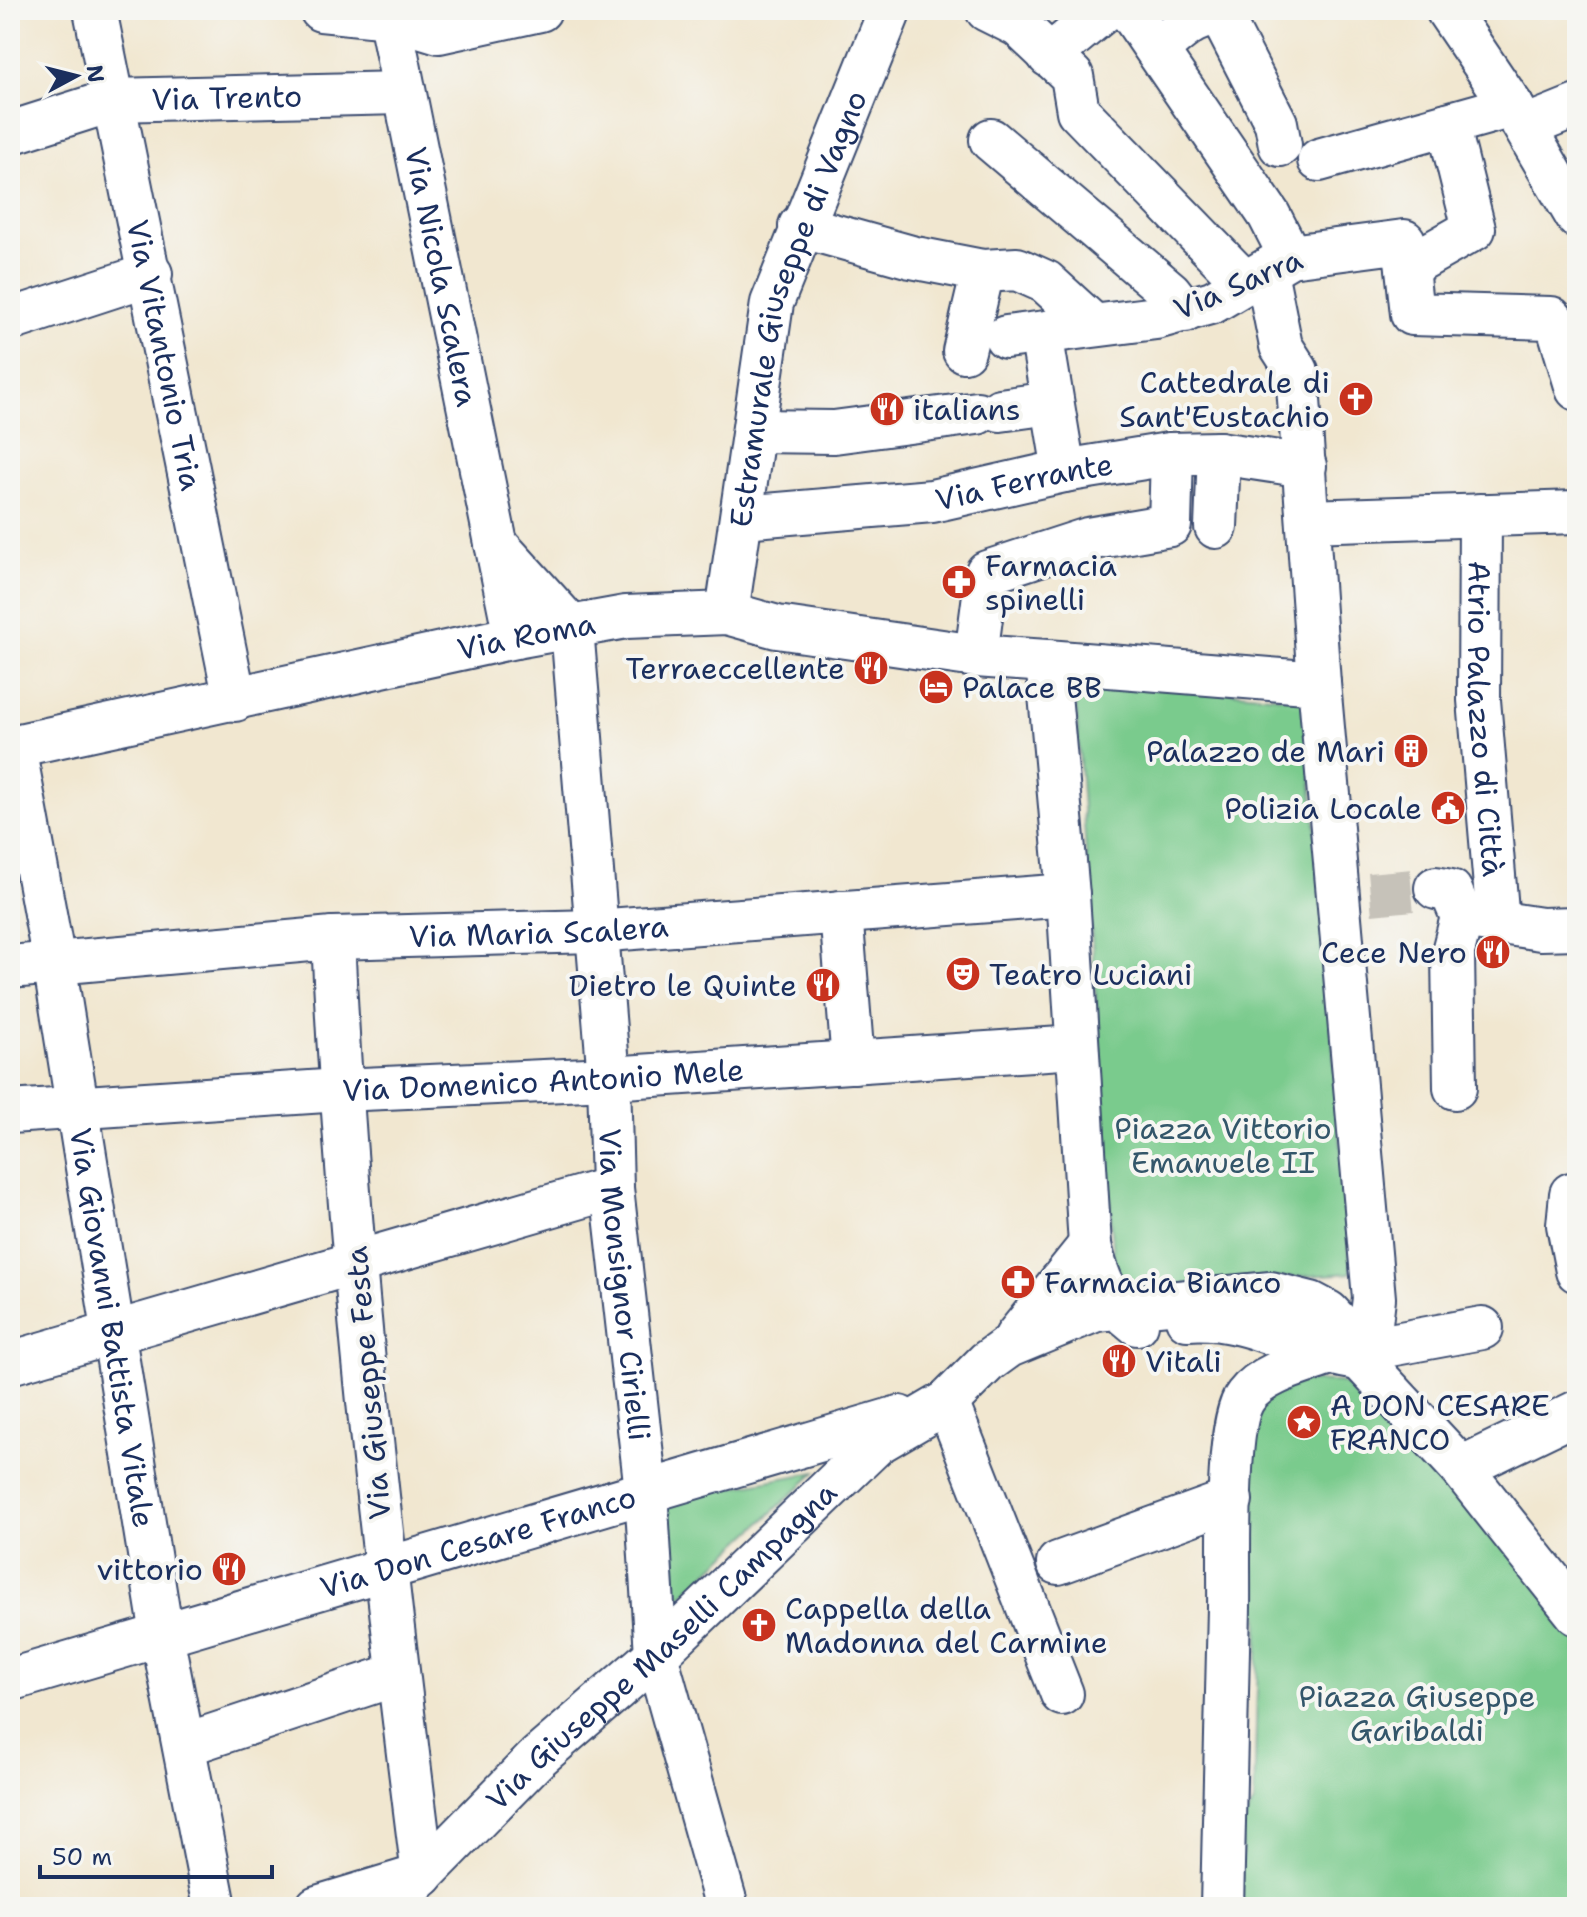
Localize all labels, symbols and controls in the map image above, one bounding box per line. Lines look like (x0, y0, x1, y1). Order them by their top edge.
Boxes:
north arrow (36, 36, 116, 116)
text: N (80, 63, 111, 84)
street label: Via Trento (151, 75, 303, 120)
street label: Estramurale Giuseppe di Vagno (719, 84, 876, 530)
street label: Via Nicola Scalera (396, 143, 488, 410)
street label: Via Vitantonio Tria (118, 216, 213, 494)
street label: Via Sarra (1167, 238, 1309, 329)
place label: Cattedrale di Sant'Eustachio (1119, 362, 1330, 437)
church icon: Cattedrale di Sant'Eustachio (1337, 380, 1375, 418)
place label: italians (913, 389, 1021, 430)
restaurant icon: italians (868, 390, 906, 428)
street label: Via Ferrante (931, 443, 1116, 520)
place label: Farmacia spinelli (985, 545, 1117, 620)
street label: Atrio Palazzo di Città (1458, 561, 1515, 879)
pharmacy icon: Farmacia spinelli (940, 563, 978, 601)
street label: Via Roma (453, 602, 599, 670)
place label: Terraeccellente (625, 648, 845, 689)
restaurant icon: Terraeccellente (852, 649, 890, 687)
place label: Palace BB (962, 667, 1102, 708)
hotel icon: Palace BB (917, 668, 955, 706)
place label: Palazzo de Mari (1146, 731, 1385, 772)
building icon: Palazzo de Mari (1392, 732, 1430, 770)
place label: Polizia Locale (1224, 788, 1422, 829)
public building icon: Polizia Locale (1429, 789, 1467, 827)
street label: Via Maria Scalera (408, 905, 670, 956)
place label: Cece Nero (1321, 932, 1467, 973)
restaurant icon: Cece Nero (1474, 933, 1512, 971)
place label: Teatro Luciani (989, 954, 1192, 995)
theatre icon: Teatro Luciani (944, 955, 982, 993)
place label: Dietro le Quinte (569, 965, 797, 1006)
restaurant icon: Dietro le Quinte (804, 966, 842, 1004)
street label: Via Domenico Antonio Mele (341, 1049, 745, 1110)
park label: Piazza Vittorio Emanuele II (1114, 1108, 1332, 1183)
street label: Via Giovanni Battista Vitale (60, 1125, 165, 1531)
street label: Via Monsignor Cirielli (590, 1128, 661, 1443)
street label: Via Giuseppe Festa (336, 1244, 400, 1522)
place label: Farmacia Bianco (1044, 1262, 1281, 1303)
pharmacy icon: Farmacia Bianco (999, 1263, 1037, 1301)
place label: Vitali (1145, 1341, 1222, 1382)
restaurant icon: Vitali (1100, 1342, 1138, 1380)
place label: A DON CESARE FRANCO (1330, 1385, 1550, 1460)
place icon: A DON CESARE FRANCO (1285, 1403, 1323, 1441)
street label: Via Giuseppe Maselli Campagna (477, 1472, 846, 1819)
street label: Via Don Cesare Franco (315, 1475, 641, 1608)
place label: vittorio (97, 1549, 203, 1590)
restaurant icon: vittorio (210, 1550, 248, 1588)
place label: Cappella della Madonna del Carmine (785, 1588, 1108, 1663)
church icon: Cappella della Madonna del Carmine (740, 1606, 778, 1644)
park label: Piazza Giuseppe Garibaldi (1299, 1676, 1535, 1751)
scale bar (40, 1829, 272, 1879)
text: 50 m (52, 1841, 112, 1873)

